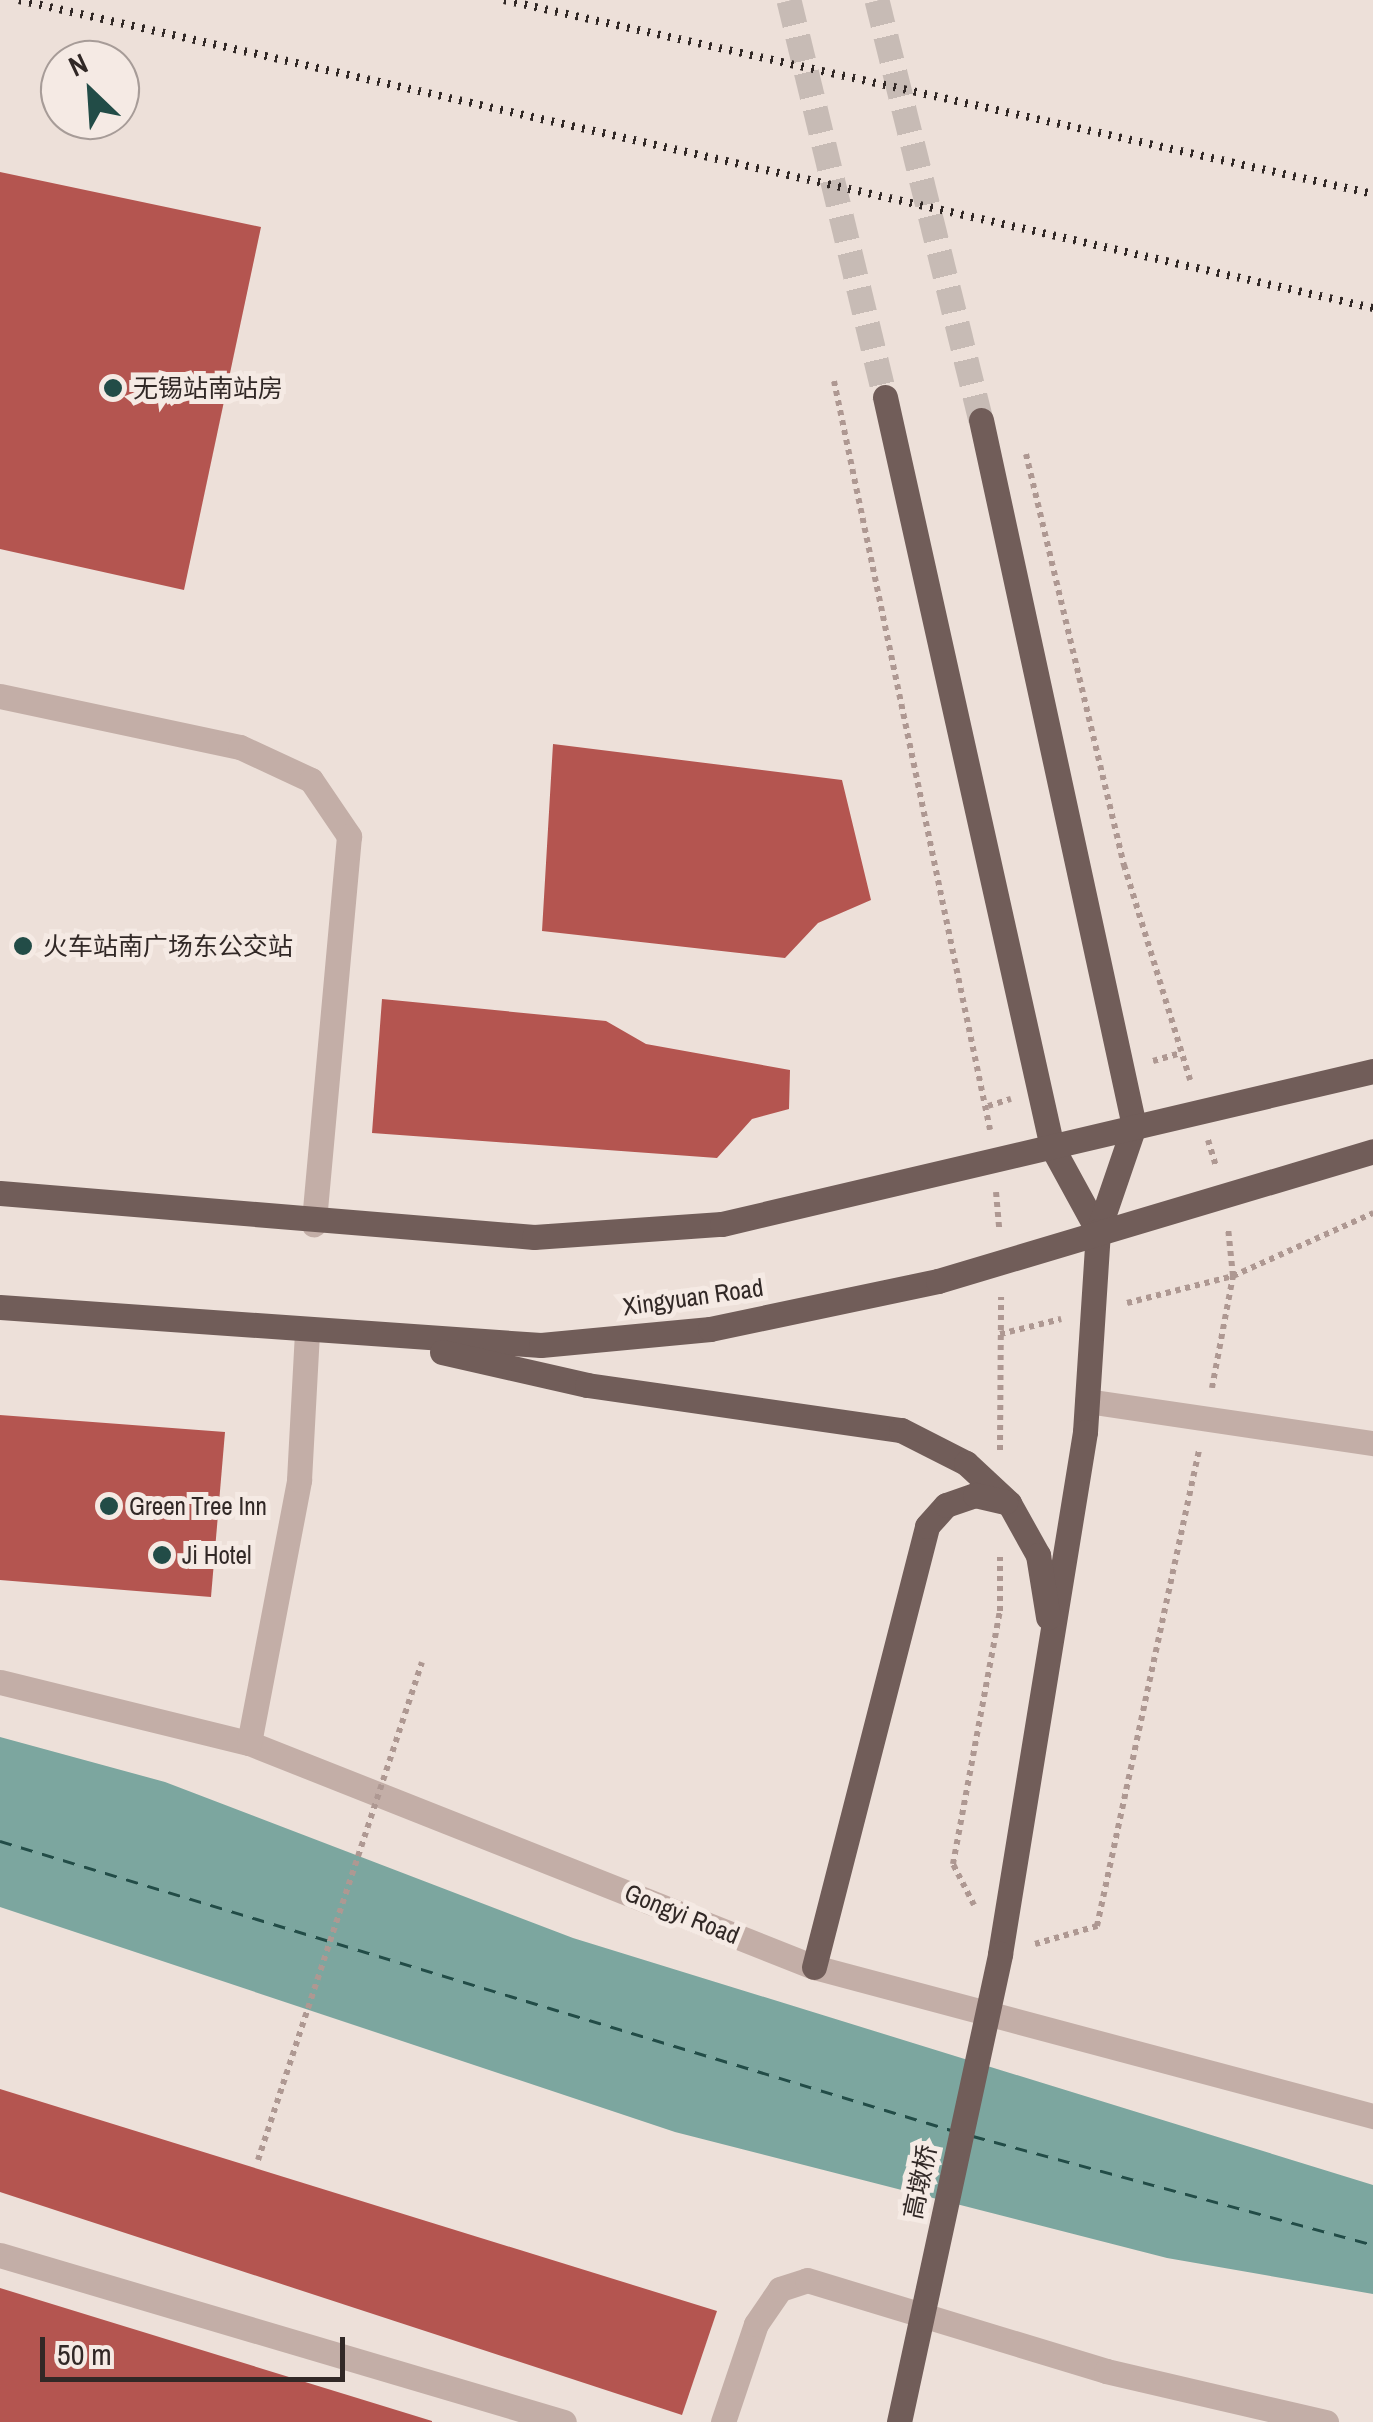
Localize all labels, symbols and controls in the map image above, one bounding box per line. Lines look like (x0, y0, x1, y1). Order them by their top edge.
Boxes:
north arrow (40, 40, 140, 140)
text: N (63, 44, 94, 85)
place label: 无锡站南站房 (133, 373, 283, 403)
marker: 无锡站南站房 (102, 377, 124, 399)
place label: 火车站南广场东公交站 (43, 931, 293, 961)
marker: 火车站南广场东公交站 (12, 935, 34, 957)
street label: Xingyuan Road (621, 1272, 765, 1322)
place label: Green Tree Inn (129, 1491, 267, 1521)
marker: Green Tree Inn (98, 1495, 120, 1517)
place label: Ji Hotel (182, 1540, 251, 1570)
marker: Ji Hotel (151, 1544, 173, 1566)
street label: Gongyi Road (620, 1877, 744, 1951)
street label: 高墩桥 (898, 2142, 942, 2222)
scale bar (45, 2317, 350, 2379)
text: 50 m (57, 2334, 112, 2374)

